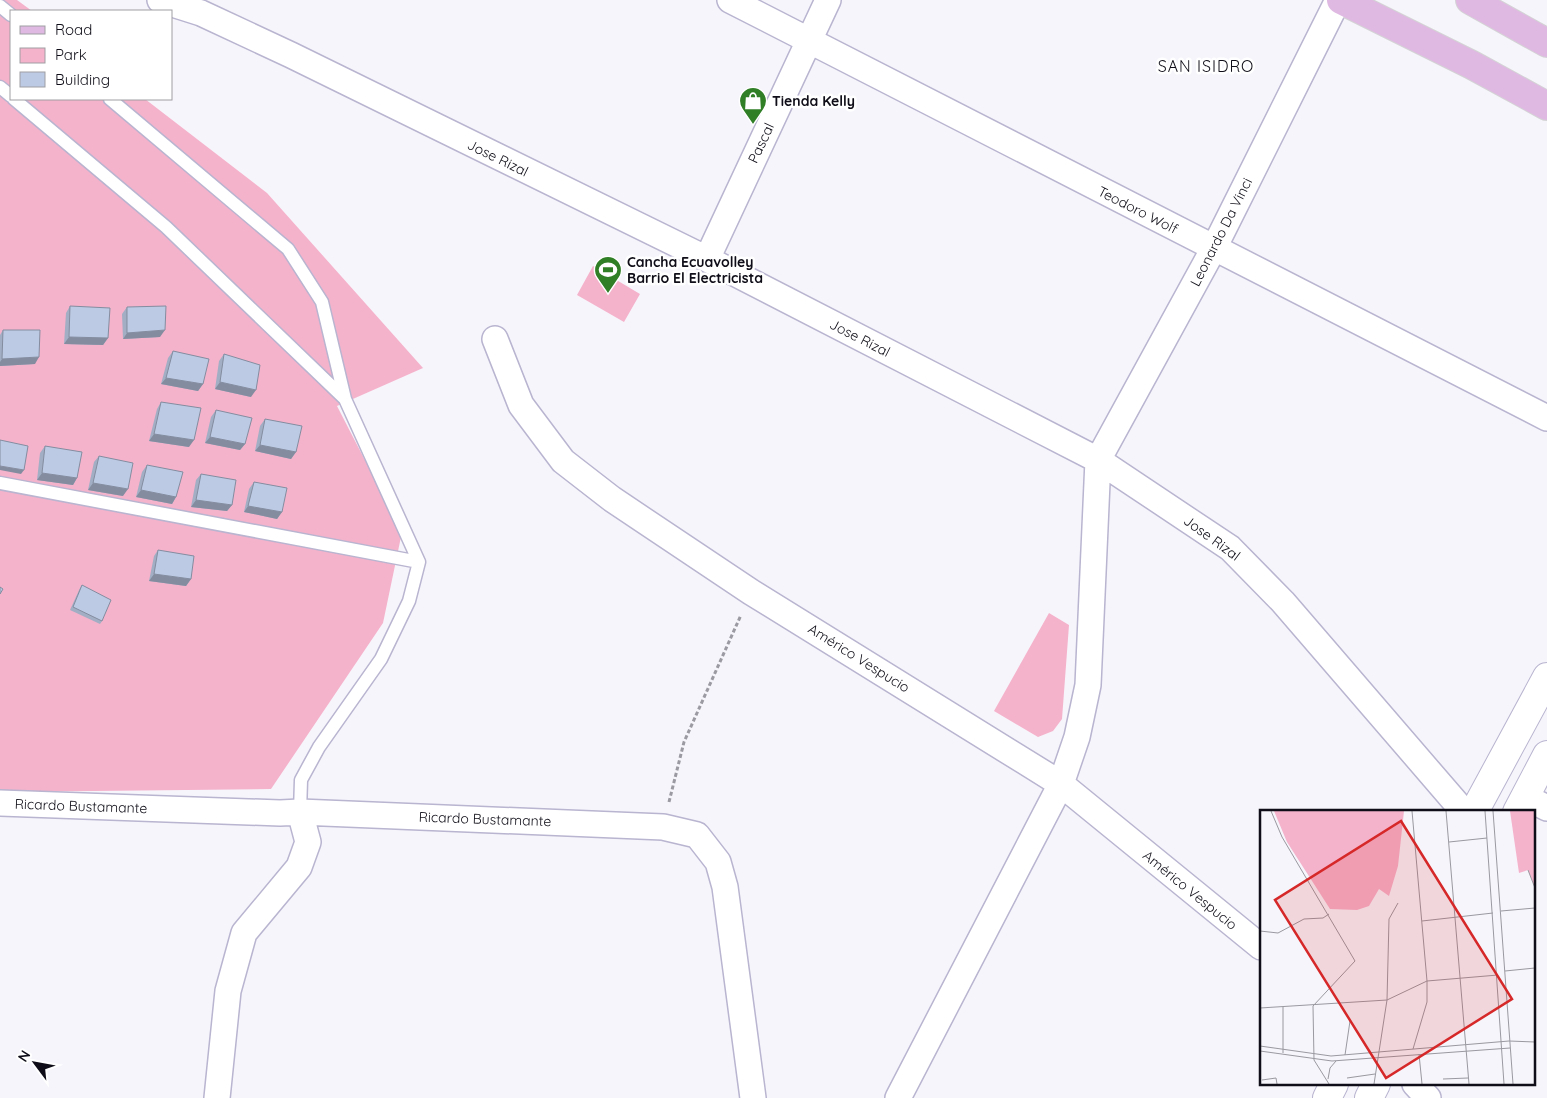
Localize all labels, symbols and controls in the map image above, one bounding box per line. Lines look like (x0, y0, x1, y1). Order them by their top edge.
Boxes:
legend (10, 10, 172, 100)
text: Road (55, 20, 92, 39)
text: Park (55, 45, 87, 64)
district label: SAN ISIDRO (1158, 56, 1254, 76)
text: Building (55, 70, 110, 89)
shop icon: Tienda Kelly (738, 86, 768, 125)
place label: Tienda Kelly (772, 92, 855, 110)
street label: Pascal (744, 120, 778, 166)
street label: Jose Rizal (465, 136, 531, 180)
street label: Leonardo Da Vinci (1186, 175, 1256, 289)
street label: Teodoro Wolf (1095, 182, 1181, 238)
place label: Cancha Ecuavolley Barrio El Electricista (627, 253, 763, 287)
sports icon: Cancha Ecuavolley Barrio El Electricista (593, 255, 623, 294)
street label: Jose Rizal (827, 315, 893, 361)
street label: Jose Rizal (1180, 511, 1244, 565)
street label: Américo Vespucio (805, 620, 913, 696)
street label: Ricardo Bustamante (14, 795, 148, 817)
street label: Ricardo Bustamante (418, 808, 552, 830)
inset map (1260, 810, 1534, 1086)
street label: Américo Vespucio (1139, 846, 1241, 934)
north arrow (10, 1038, 60, 1088)
text: N (14, 1047, 34, 1065)

